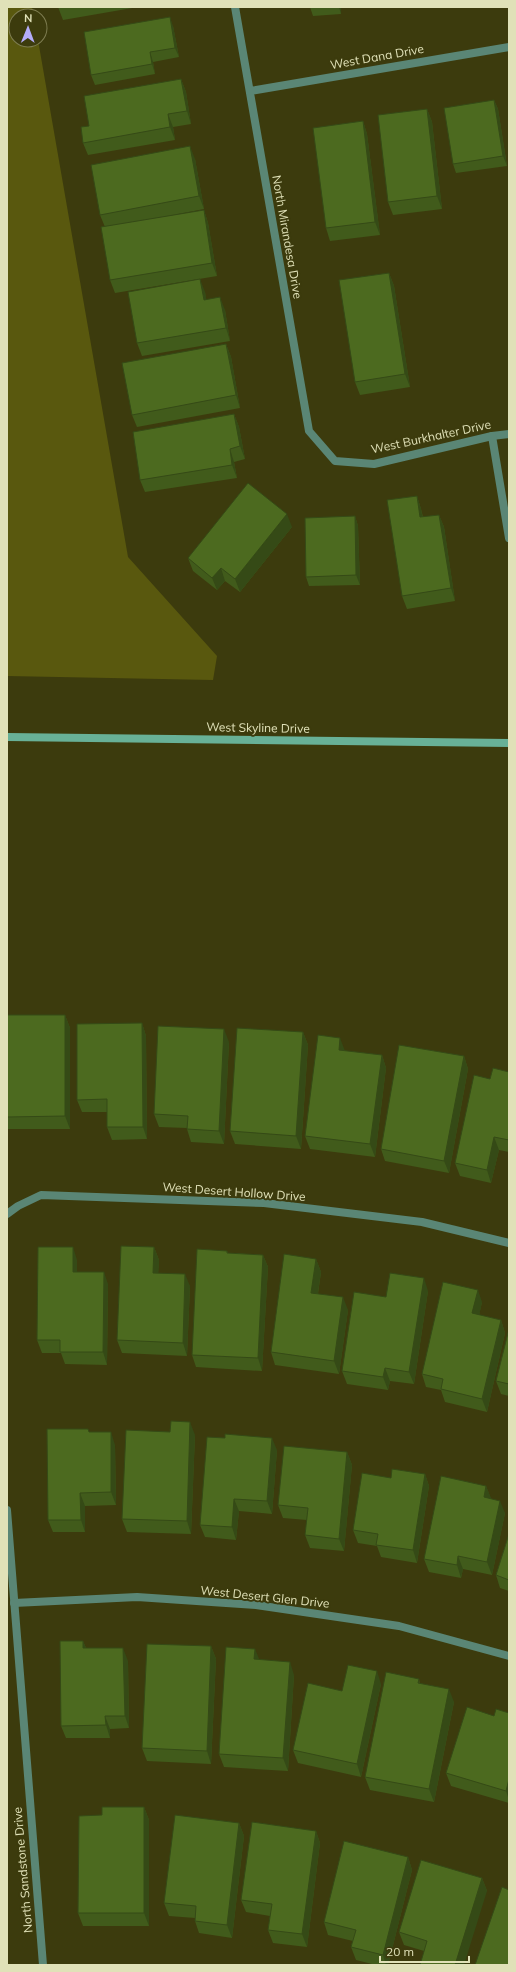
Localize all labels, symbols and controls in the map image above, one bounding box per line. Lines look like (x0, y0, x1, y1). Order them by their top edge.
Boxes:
north arrow (8, 8, 48, 48)
text: N (24, 11, 32, 25)
street label: West Dana Drive (329, 41, 425, 72)
street label: North Mirandesa Drive (269, 174, 306, 300)
street label: West Burkhalter Drive (370, 416, 492, 457)
street label: West Skyline Drive (206, 719, 310, 736)
street label: West Desert Hollow Drive (162, 1179, 306, 1204)
street label: West Desert Glen Drive (200, 1582, 330, 1611)
street label: North Sandstone Drive (10, 1806, 35, 1934)
scale bar (380, 1938, 469, 1964)
text: 20 m (386, 1944, 414, 1959)

